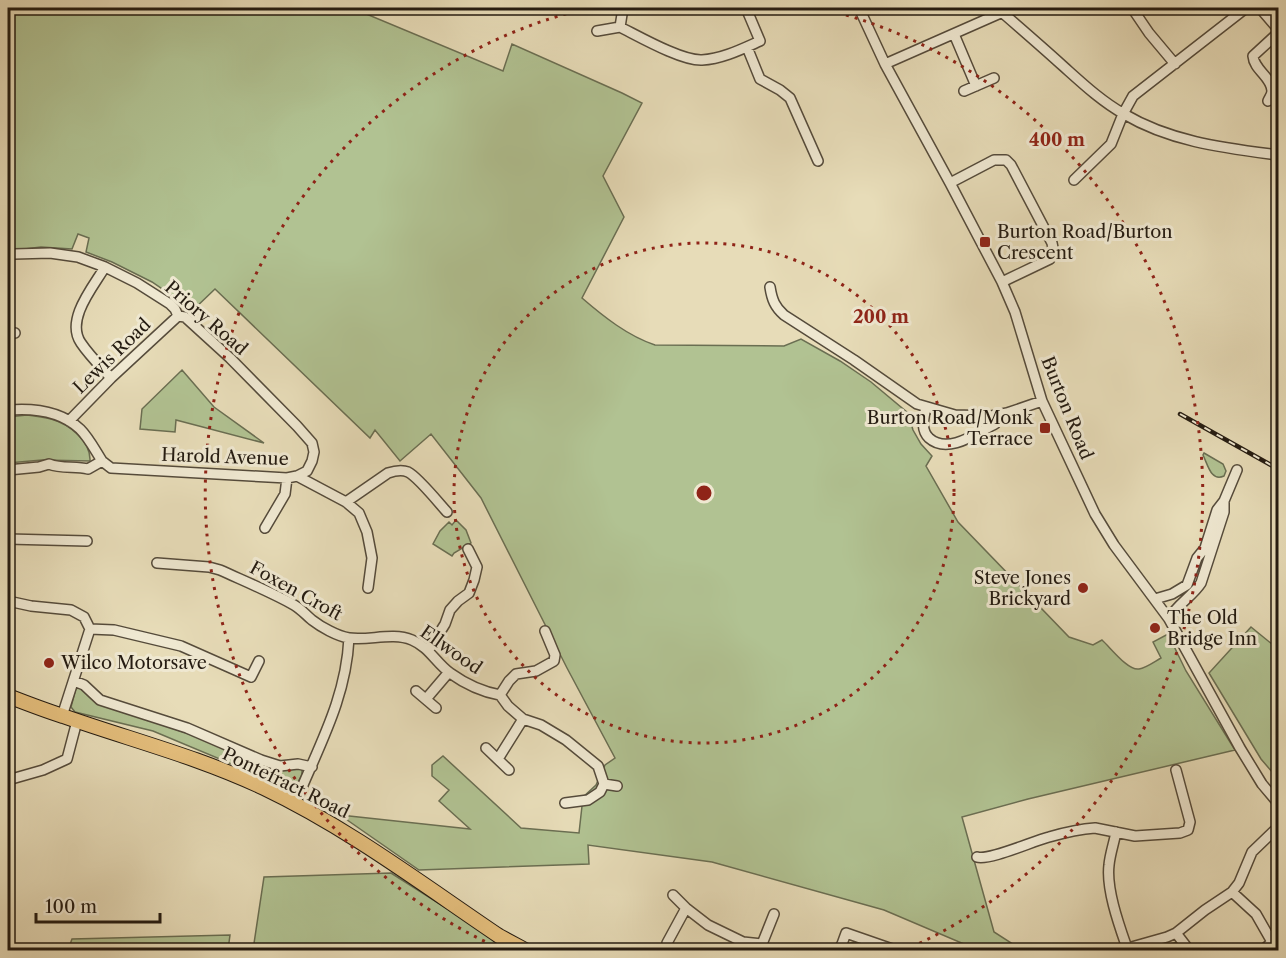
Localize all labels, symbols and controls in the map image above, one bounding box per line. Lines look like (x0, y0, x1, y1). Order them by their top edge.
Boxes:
text: 400 m (1029, 129, 1085, 151)
place label: Burton Road/Burton Crescent (997, 221, 1173, 264)
marker: Burton Road/Burton Crescent (978, 235, 992, 249)
street label: Priory Road (160, 276, 252, 360)
text: 200 m (853, 306, 909, 328)
street label: Lewis Road (69, 314, 155, 398)
street label: Burton Road (1036, 353, 1098, 463)
place label: Burton Road/Monk Terrace (867, 407, 1035, 450)
marker: Burton Road/Monk Terrace (1038, 421, 1052, 435)
street label: Harold Avenue (161, 444, 289, 470)
centre of rings (694, 483, 714, 503)
street label: Foxen Croft (246, 557, 347, 626)
place label: Steve Jones Brickyard (974, 567, 1071, 610)
marker: Steve Jones Brickyard (1076, 581, 1090, 595)
place label: The Old Bridge Inn (1167, 607, 1257, 650)
street label: Ellwood (416, 621, 486, 679)
marker: The Old Bridge Inn (1148, 621, 1162, 635)
place label: Wilco Motorsave (60, 652, 207, 674)
marker: Wilco Motorsave (42, 656, 56, 670)
street label: Pontefract Road (219, 743, 353, 823)
scale bar (36, 886, 160, 924)
text: 100 m (45, 896, 97, 918)

